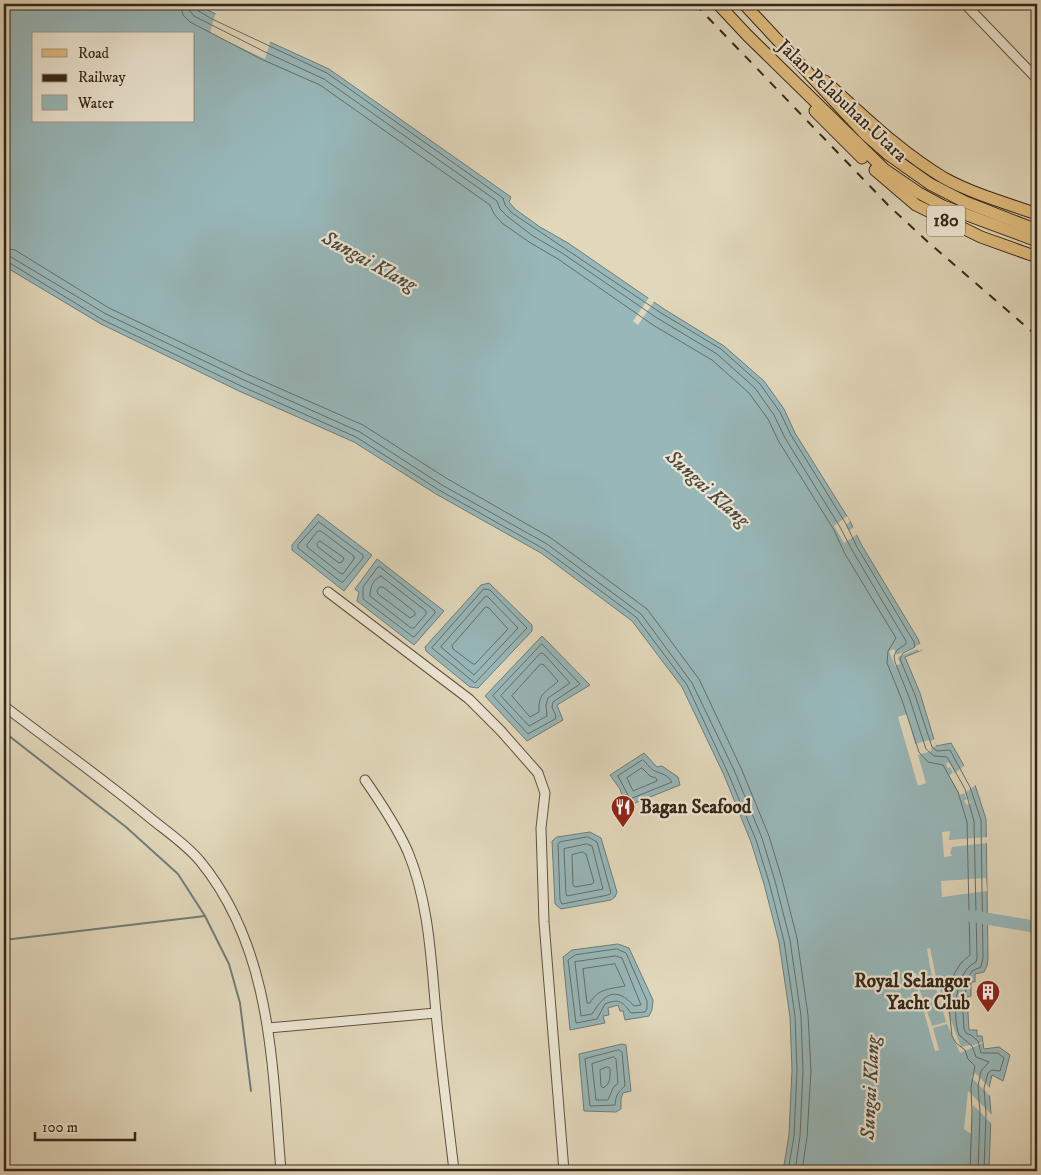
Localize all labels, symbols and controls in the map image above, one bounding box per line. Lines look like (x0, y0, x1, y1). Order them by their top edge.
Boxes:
legend (32, 32, 195, 122)
street label: Jalan Pelabuhan Utara (771, 34, 912, 167)
text: Road (78, 44, 110, 63)
text: Railway (78, 68, 126, 87)
text: Water (77, 94, 114, 113)
road number: 180 (927, 206, 965, 237)
water label: Sungai Klang (317, 225, 422, 299)
water label: Sungai Klang (659, 444, 755, 534)
restaurant icon: Bagan Seafood (610, 794, 636, 828)
place label: Bagan Seafood (640, 796, 752, 819)
place label: Royal Selangor Yacht Club (854, 970, 971, 1015)
building icon: Royal Selangor Yacht Club (975, 979, 1001, 1013)
water label: Sungai Klang (856, 1034, 886, 1142)
scale bar (35, 1110, 135, 1142)
text: 100 m (42, 1118, 78, 1137)

